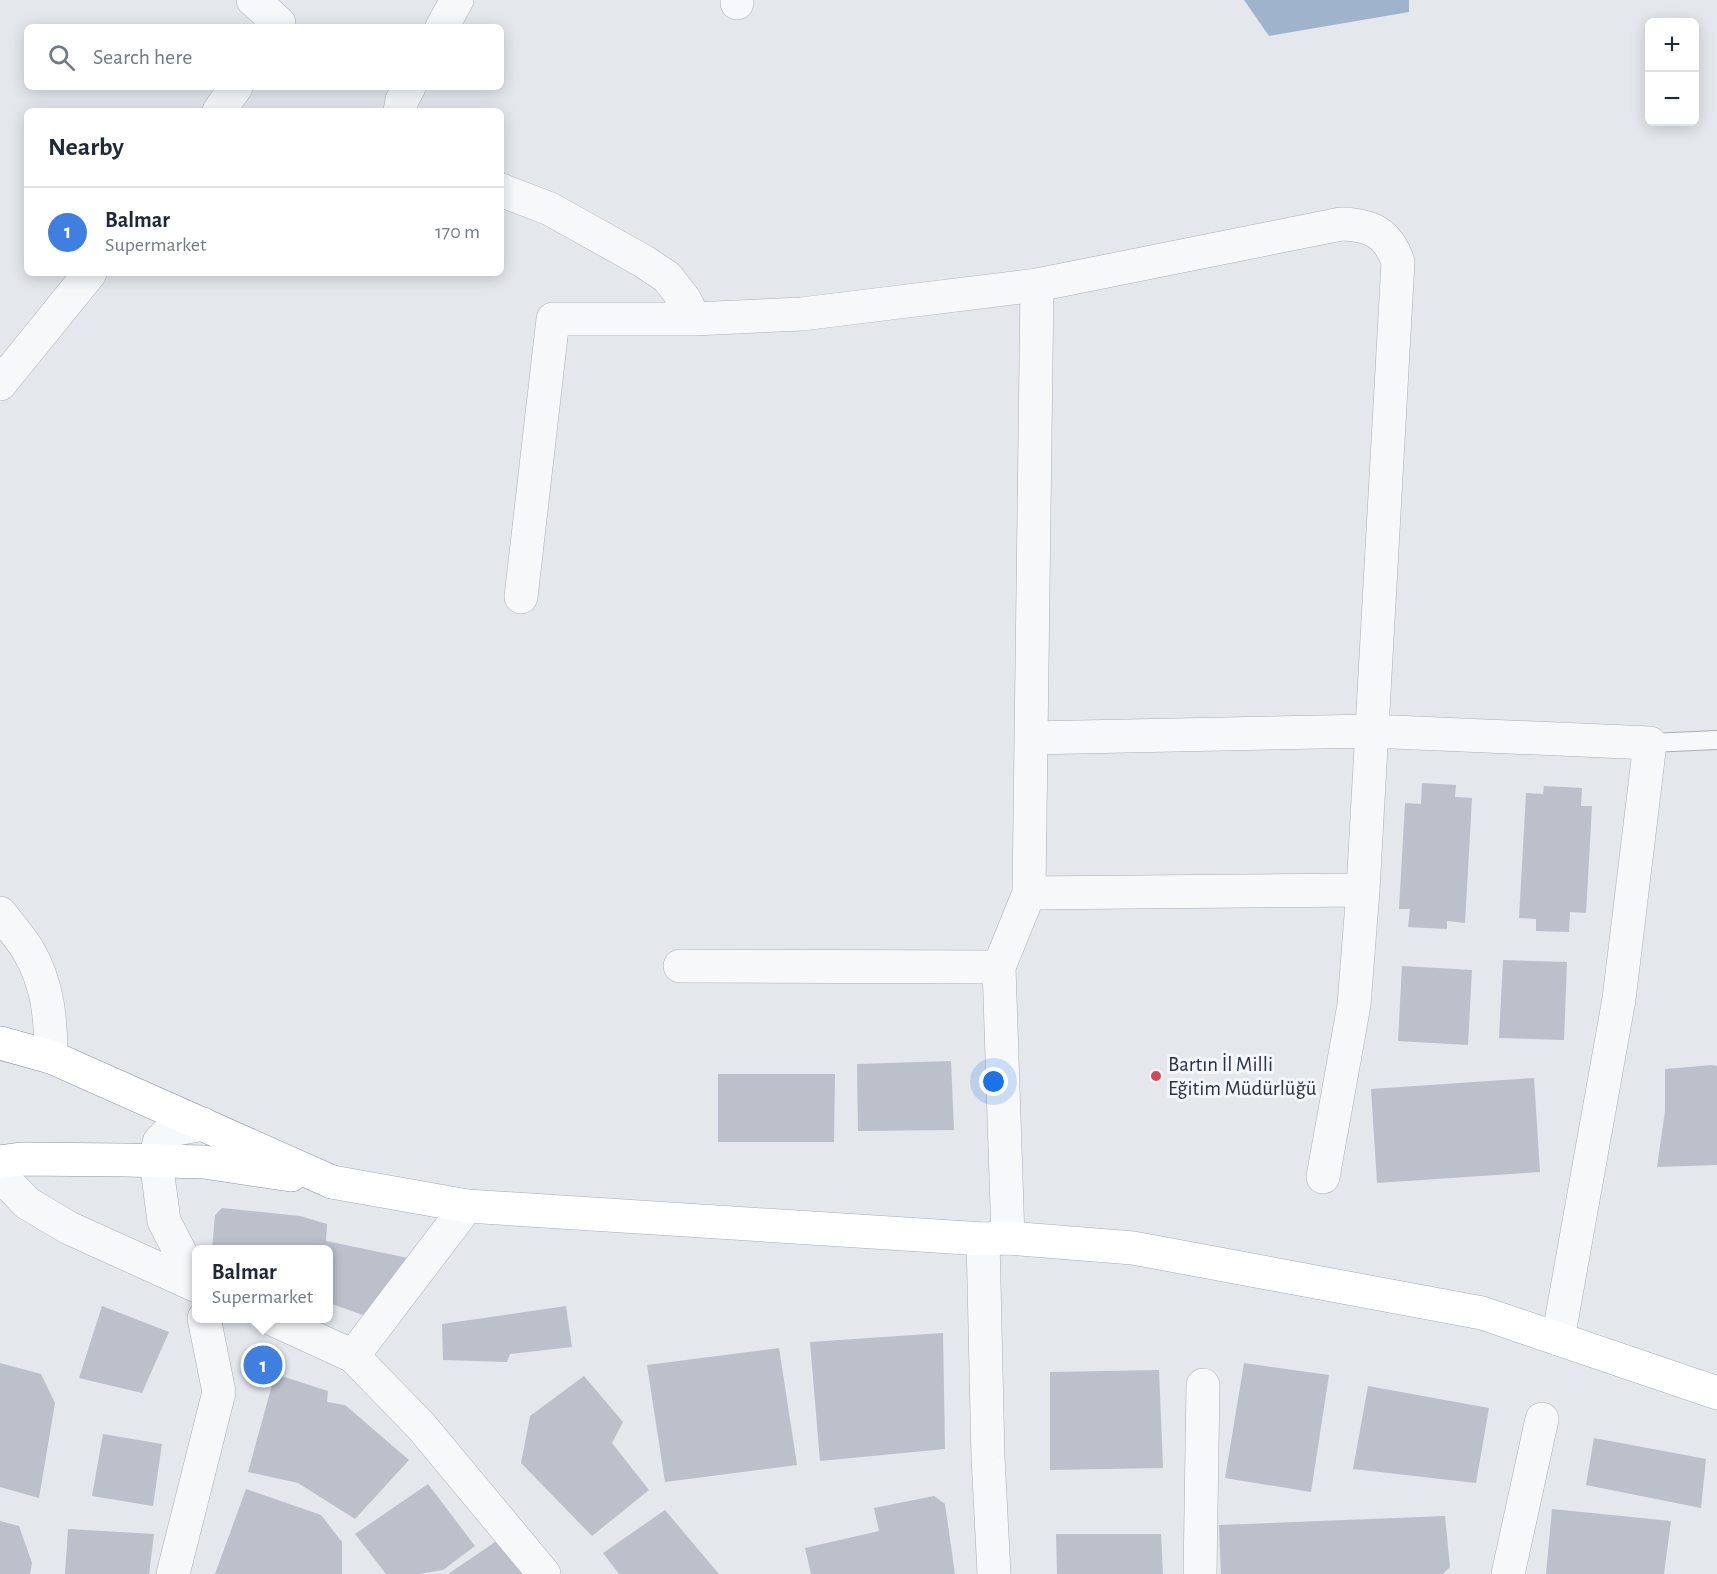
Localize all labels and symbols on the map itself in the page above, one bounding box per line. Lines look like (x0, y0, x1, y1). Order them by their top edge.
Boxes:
place label: Bartın İl Milli Eğitim Müdürlüğü (1168, 1053, 1317, 1099)
your location (979, 1067, 1008, 1096)
marker: Bartın İl Milli Eğitim Müdürlüğü (1149, 1069, 1163, 1083)
pin: 1 (244, 1342, 282, 1388)

